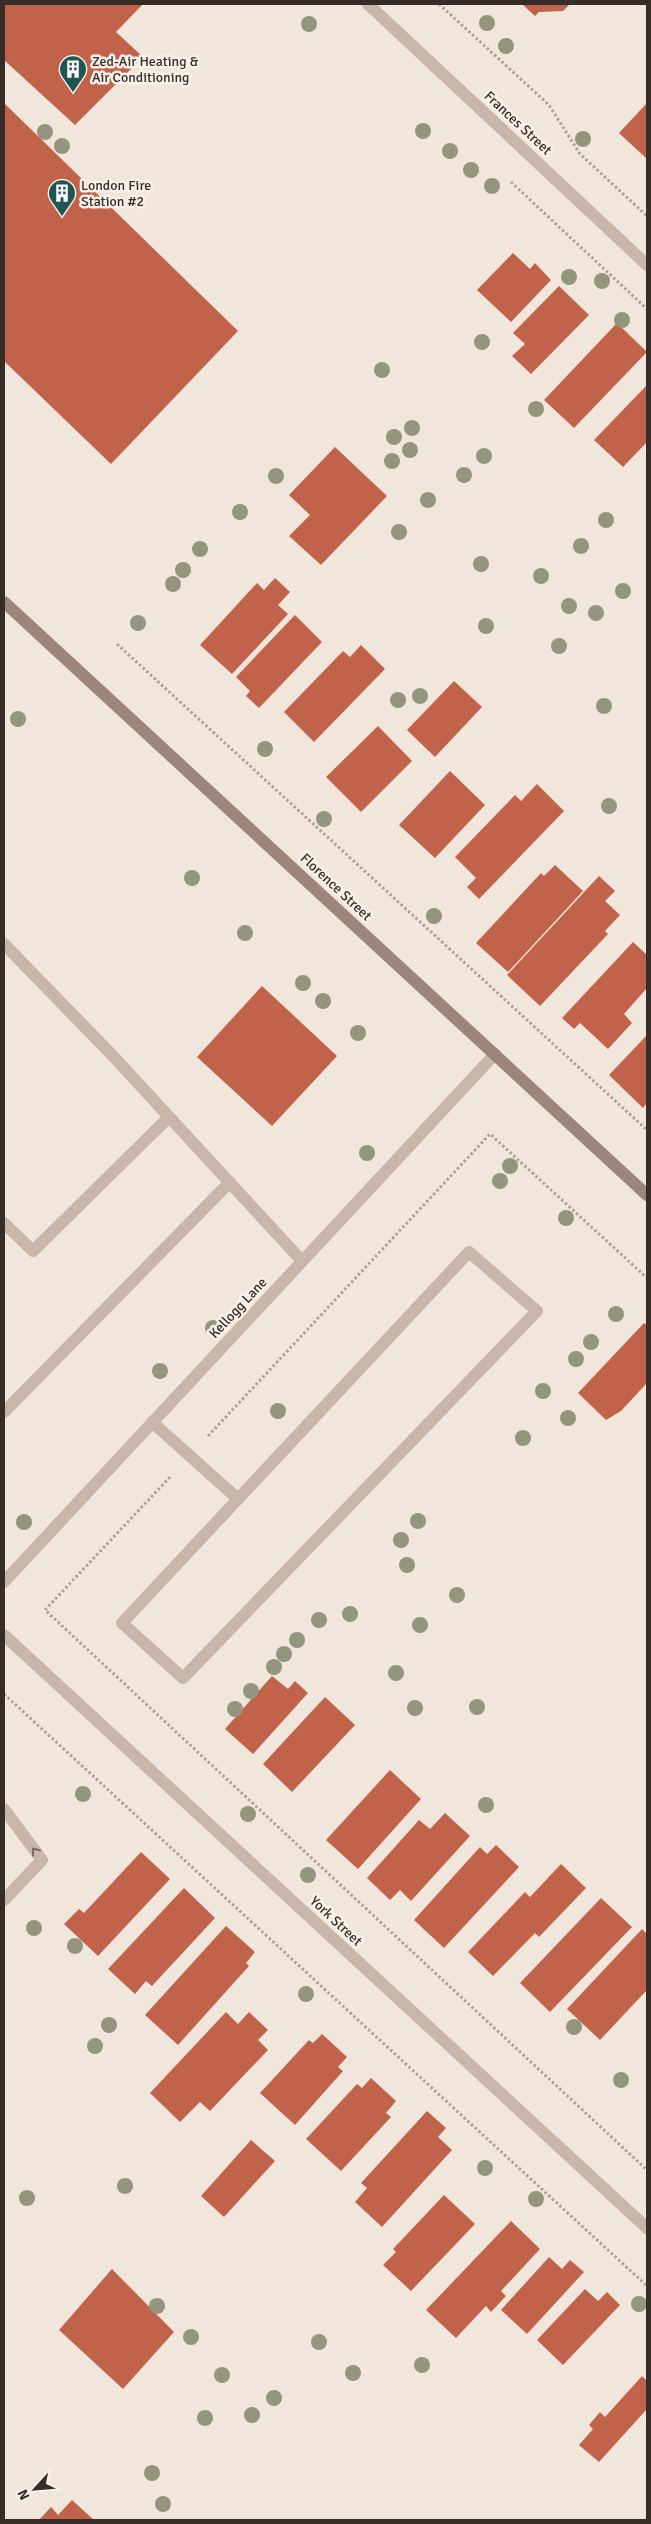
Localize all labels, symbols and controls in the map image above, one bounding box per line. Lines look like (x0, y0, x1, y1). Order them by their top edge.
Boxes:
place label: Zed-Air Heating & Air Conditioning (92, 53, 199, 86)
building icon: Zed-Air Heating & Air Conditioning (58, 54, 88, 93)
street label: Frances Street (481, 87, 555, 159)
place label: London Fire Station #2 (81, 177, 151, 210)
building icon: London Fire Station #2 (47, 178, 77, 217)
street label: Florence Street (297, 850, 375, 924)
street label: Kellogg Lane (205, 1274, 271, 1342)
one-way arrow (33, 1848, 41, 1857)
street label: York Street (306, 1893, 366, 1950)
north arrow (10, 2464, 60, 2514)
text: N (14, 2486, 34, 2503)

